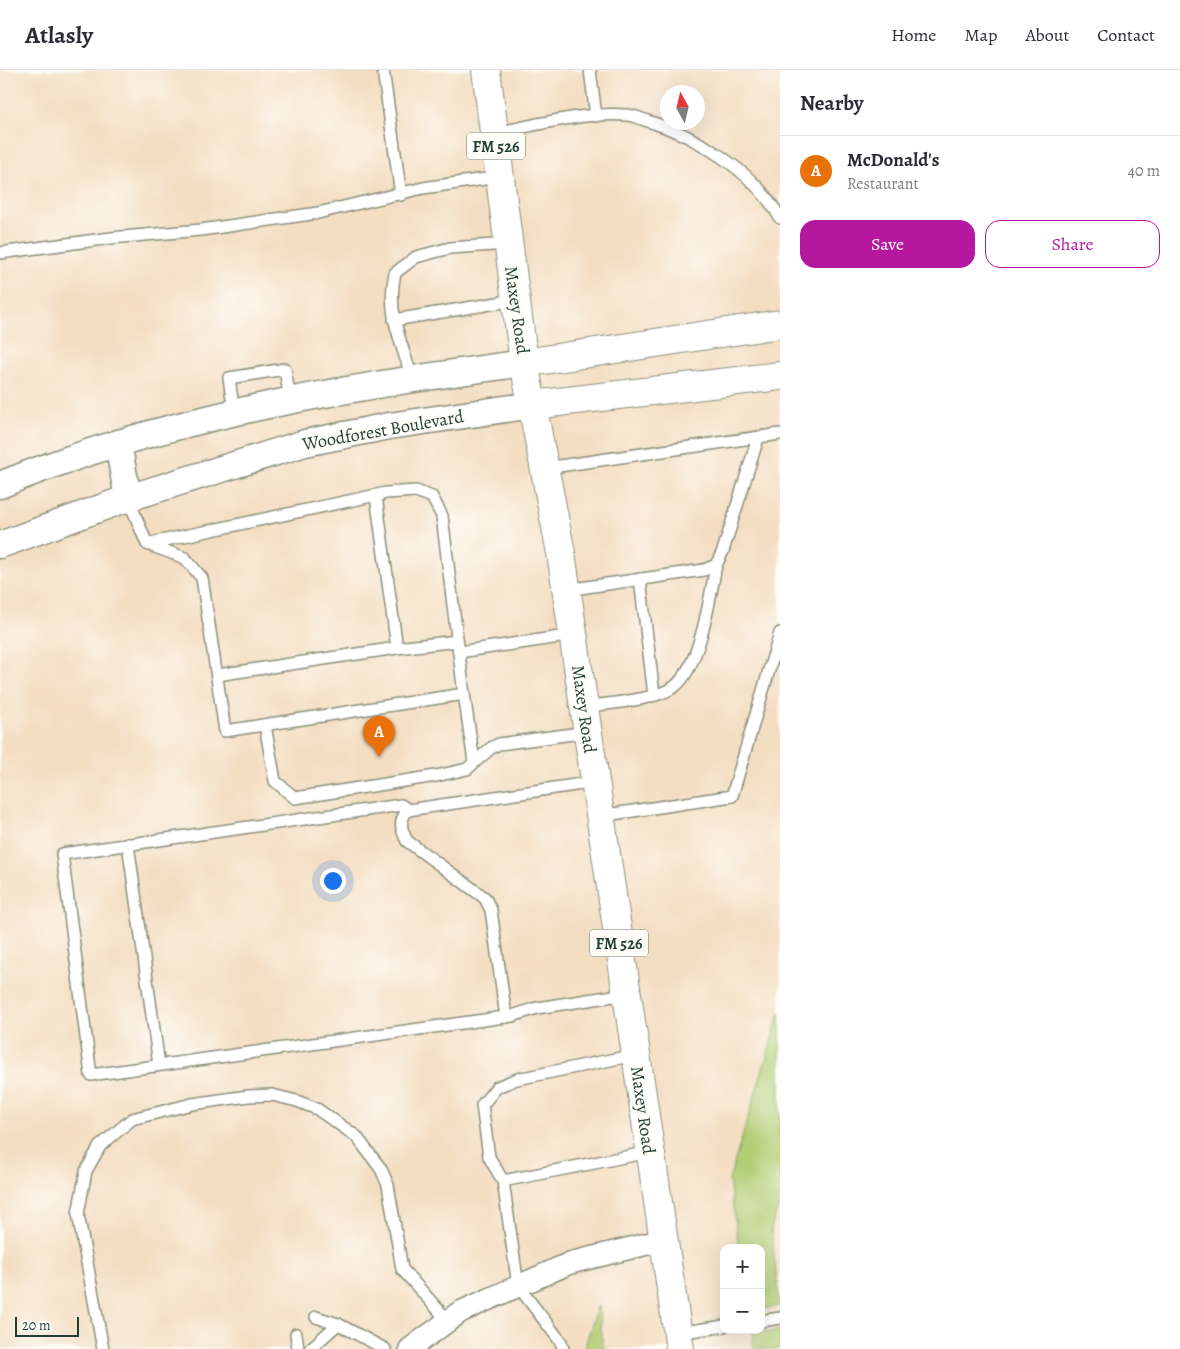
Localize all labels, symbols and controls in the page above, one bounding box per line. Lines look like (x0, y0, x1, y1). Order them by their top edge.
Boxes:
text: Atlasly (25, 19, 93, 51)
text: Home (891, 23, 936, 47)
text: Map (964, 23, 997, 47)
text: About (1025, 23, 1069, 47)
text: Contact (1097, 23, 1155, 47)
north arrow (660, 85, 705, 130)
text: Nearby (800, 89, 863, 117)
road number: FM 526 (467, 132, 525, 160)
text: McDonald's (847, 147, 939, 173)
text: A (811, 160, 821, 182)
text: 40 m (1128, 160, 1160, 182)
text: Restaurant (847, 173, 919, 195)
button: Save (800, 220, 975, 268)
button: Share (985, 220, 1160, 268)
street label: Maxey Road (499, 264, 535, 356)
street label: Woodforest Boulevard (300, 404, 466, 456)
street label: Maxey Road (566, 663, 602, 755)
pin: A (363, 716, 395, 757)
your location (320, 868, 346, 894)
road number: FM 526 (590, 930, 648, 956)
street label: Maxey Road (625, 1064, 661, 1156)
map controls (720, 1244, 765, 1334)
button: + (720, 1244, 765, 1289)
button: − (720, 1289, 765, 1334)
scale bar (15, 1314, 79, 1337)
text: 20 m (22, 1316, 51, 1335)

